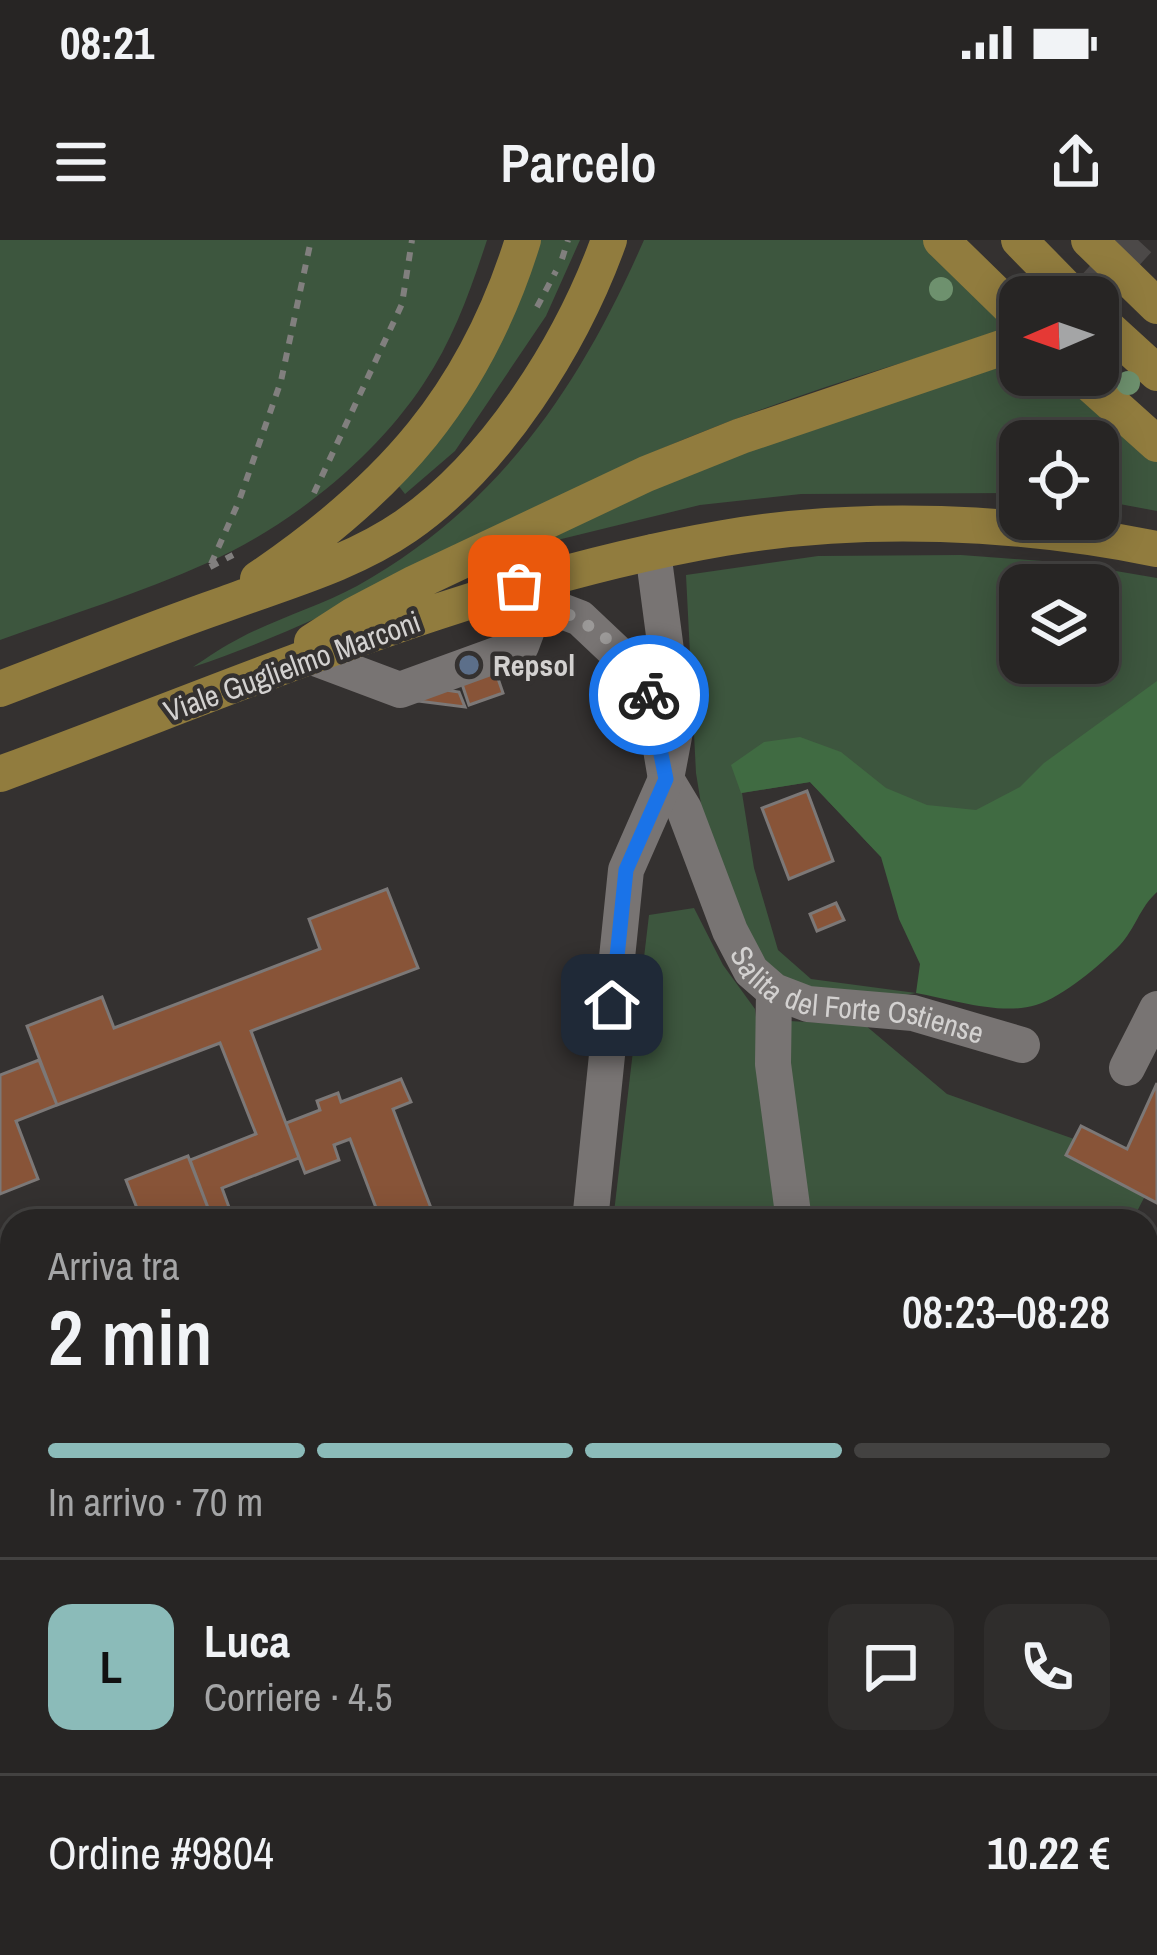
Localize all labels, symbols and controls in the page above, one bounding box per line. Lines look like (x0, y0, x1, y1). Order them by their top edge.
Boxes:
text: 08:21 (60, 12, 154, 73)
text: Parcelo (500, 126, 657, 199)
icon: menu (48, 129, 114, 195)
icon: share (1043, 129, 1109, 195)
north arrow (999, 276, 1119, 396)
map controls (999, 276, 1119, 684)
button: locate (999, 420, 1119, 540)
pin (468, 535, 570, 637)
icon: bag (486, 553, 552, 619)
button: layers (999, 564, 1119, 684)
street label: Viale Guglielmo Marconi (158, 601, 426, 731)
courier (589, 635, 709, 755)
place label: Repsol (493, 645, 575, 685)
marker: Repsol (456, 652, 482, 678)
icon: bike (616, 662, 682, 728)
street label: Salita del Forte Ostiense (721, 939, 989, 1053)
pin (561, 954, 663, 1056)
icon: home (579, 972, 645, 1038)
text: Arriva tra (48, 1240, 180, 1292)
text: 08:23–08:28 (902, 1281, 1110, 1342)
text: 2 min (48, 1284, 213, 1389)
text: In arrivo · 70 m (48, 1476, 263, 1528)
button: chat (828, 1604, 954, 1730)
button: phone (984, 1604, 1110, 1730)
text: Luca (204, 1610, 290, 1671)
text: L (100, 1636, 122, 1697)
text: Corriere · 4.5 (204, 1671, 392, 1723)
text: Ordine #9804 (48, 1822, 274, 1883)
text: 10.22 € (987, 1822, 1110, 1883)

